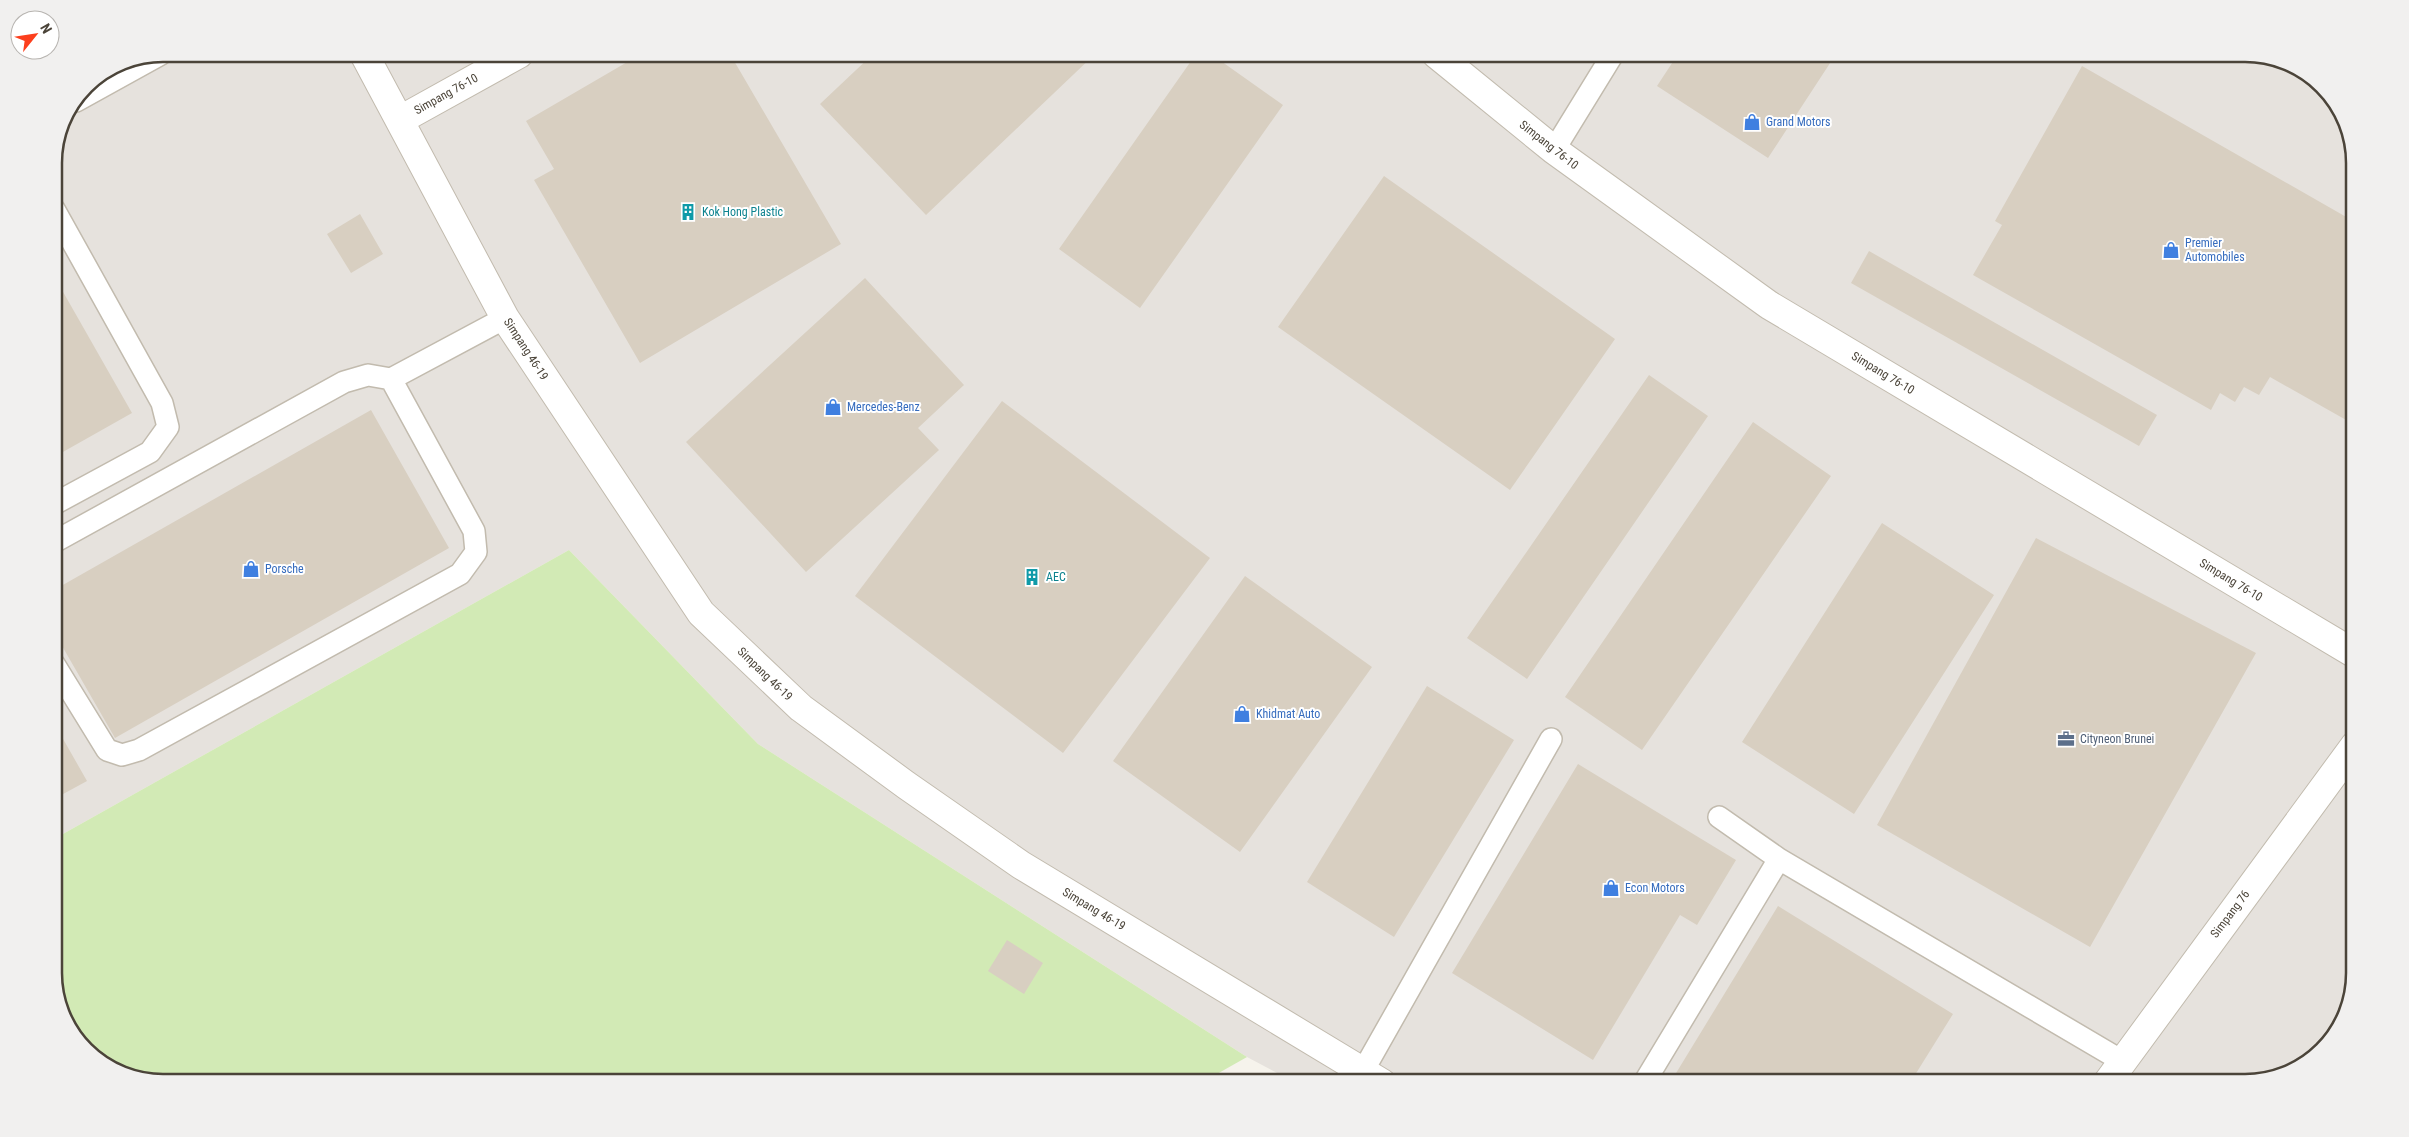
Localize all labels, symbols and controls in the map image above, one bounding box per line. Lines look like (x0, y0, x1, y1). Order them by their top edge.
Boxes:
north arrow (10, 10, 60, 60)
text: N (37, 21, 55, 36)
street label: Simpang 76-10 (412, 71, 480, 117)
shop icon: Grand Motors (1742, 112, 1762, 132)
place label: Grand Motors (1766, 115, 1830, 129)
street label: Simpang 76-10 (1517, 118, 1581, 172)
building icon: Kok Hong Plastic (678, 202, 698, 222)
place label: Kok Hong Plastic (702, 205, 783, 219)
place label: Premier Automobiles (2185, 236, 2245, 264)
shop icon: Premier Automobiles (2161, 240, 2181, 260)
street label: Simpang 46-19 (501, 315, 551, 383)
street label: Simpang 76-10 (1849, 349, 1917, 397)
shop icon: Mercedes-Benz (823, 397, 843, 417)
place label: Mercedes-Benz (847, 400, 920, 414)
street label: Simpang 76-10 (2197, 556, 2265, 604)
shop icon: Porsche (241, 559, 261, 579)
place label: Porsche (265, 562, 304, 576)
building icon: AEC (1022, 567, 1042, 587)
place label: AEC (1046, 570, 1066, 584)
street label: Simpang 46-19 (735, 644, 795, 704)
shop icon: Khidmat Auto (1232, 704, 1252, 724)
place label: Khidmat Auto (1256, 707, 1320, 721)
office icon: Cityneon Brunei (2056, 729, 2076, 749)
place label: Cityneon Brunei (2080, 732, 2154, 746)
shop icon: Econ Motors (1601, 878, 1621, 898)
place label: Econ Motors (1625, 881, 1685, 895)
street label: Simpang 46-19 (1060, 885, 1128, 933)
street label: Simpang 76 (2208, 887, 2252, 941)

